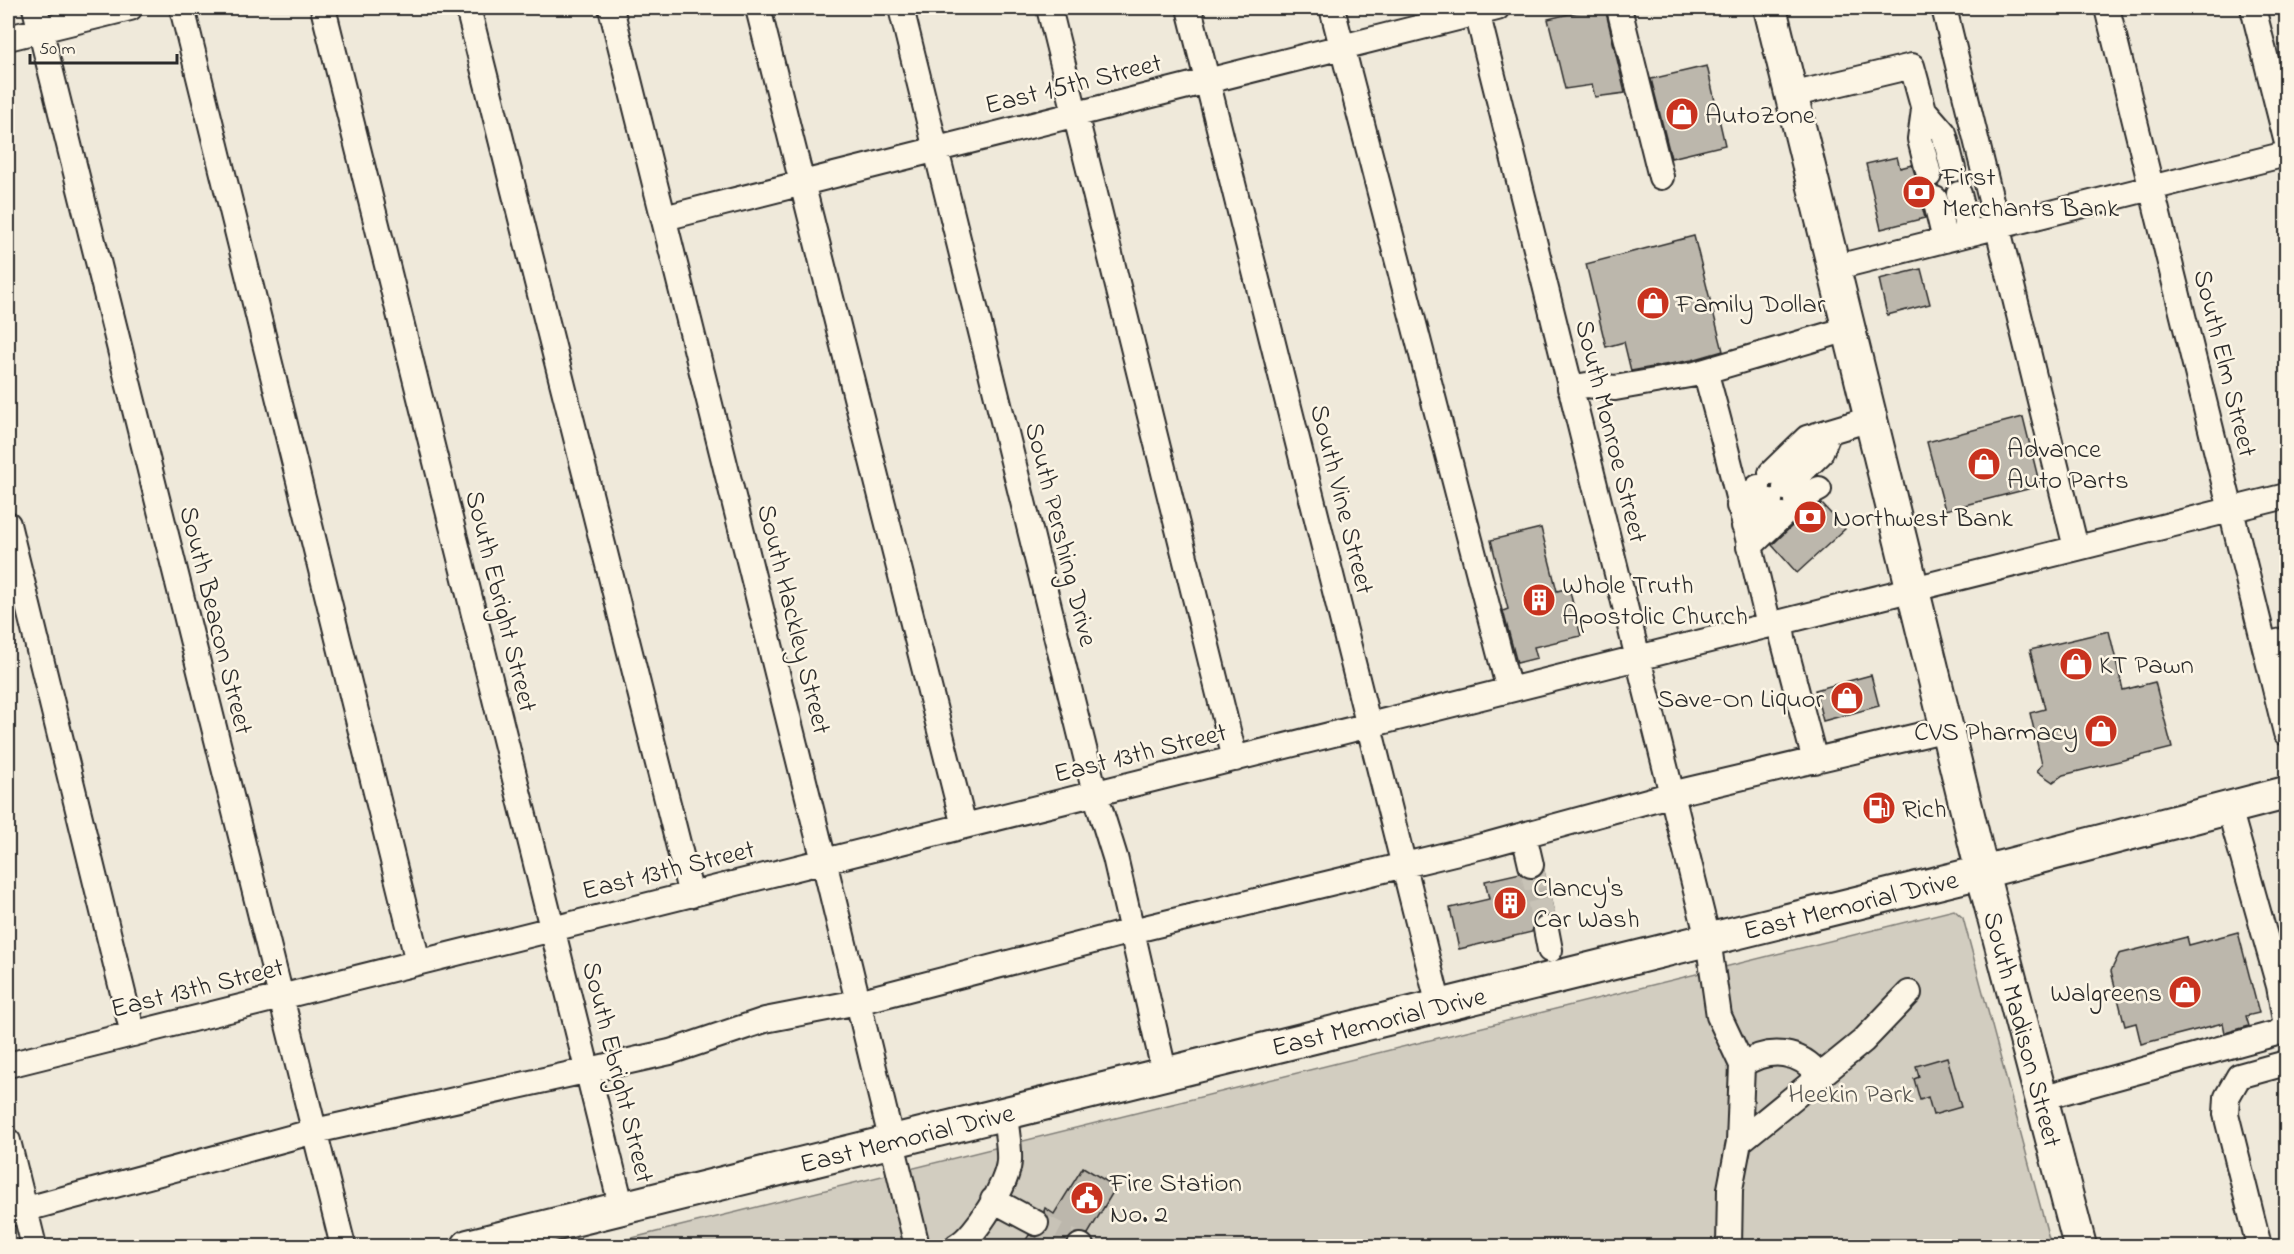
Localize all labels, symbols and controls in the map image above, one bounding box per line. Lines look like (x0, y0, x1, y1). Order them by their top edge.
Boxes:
scale bar (30, 27, 177, 65)
text: 50 m (39, 37, 76, 63)
street label: East 15th Street (981, 45, 1166, 126)
shop icon: AutoZone (1664, 96, 1700, 132)
place label: AutoZone (1705, 97, 1816, 136)
place label: First Merchants Bank (1941, 159, 2119, 229)
bank icon: First Merchants Bank (1901, 174, 1937, 210)
street label: South Elm Street (2181, 266, 2266, 461)
shop icon: Family Dollar (1635, 285, 1671, 321)
place label: Family Dollar (1675, 286, 1826, 325)
street label: South Monroe Street (1563, 316, 1656, 547)
street label: South Vine Street (1298, 401, 1383, 599)
street label: South Pershing Drive (1013, 418, 1107, 652)
place label: Advance Auto Parts (2007, 431, 2129, 501)
shop icon: Advance Auto Parts (1966, 446, 2002, 482)
street label: South Ebright Street (453, 487, 546, 716)
bank icon: Northwest Bank (1792, 499, 1828, 535)
street label: South Hackley Street (745, 500, 840, 739)
place label: Northwest Bank (1833, 500, 2013, 539)
street label: South Beacon Street (167, 502, 262, 739)
place label: Whole Truth Apostolic Church (1562, 567, 1748, 637)
building icon: Whole Truth Apostolic Church (1521, 582, 1557, 618)
shop icon: KT Pawn (2058, 646, 2094, 682)
place label: KT Pawn (2099, 647, 2194, 686)
shop icon: Save-On Liquor (1829, 680, 1865, 716)
place label: Save-On Liquor (1657, 681, 1825, 720)
shop icon: CVS Pharmacy (2083, 713, 2119, 749)
street label: East 13th Street (1050, 714, 1231, 795)
place label: CVS Pharmacy (1914, 714, 2078, 753)
fuel station icon: Rich (1861, 790, 1897, 826)
place label: Rich (1902, 791, 1947, 830)
street label: East 13th Street (578, 831, 759, 912)
street label: East Memorial Drive (1740, 861, 1963, 952)
place label: Clancy's Car Wash (1533, 870, 1640, 940)
building icon: Clancy's Car Wash (1492, 885, 1528, 921)
street label: South Madison Street (1971, 908, 2070, 1152)
street label: East 13th Street (107, 949, 288, 1030)
street label: South Ebright Street (570, 958, 663, 1187)
shop icon: Walgreens (2167, 974, 2203, 1010)
place label: Walgreens (2050, 975, 2162, 1014)
street label: East Memorial Drive (1268, 978, 1491, 1069)
park label: Heekin Park (1788, 1076, 1914, 1115)
street label: East Memorial Drive (796, 1095, 1020, 1185)
place label: Fire Station No. 2 (1109, 1165, 1242, 1235)
public building icon: Fire Station No. 2 (1069, 1180, 1105, 1216)

